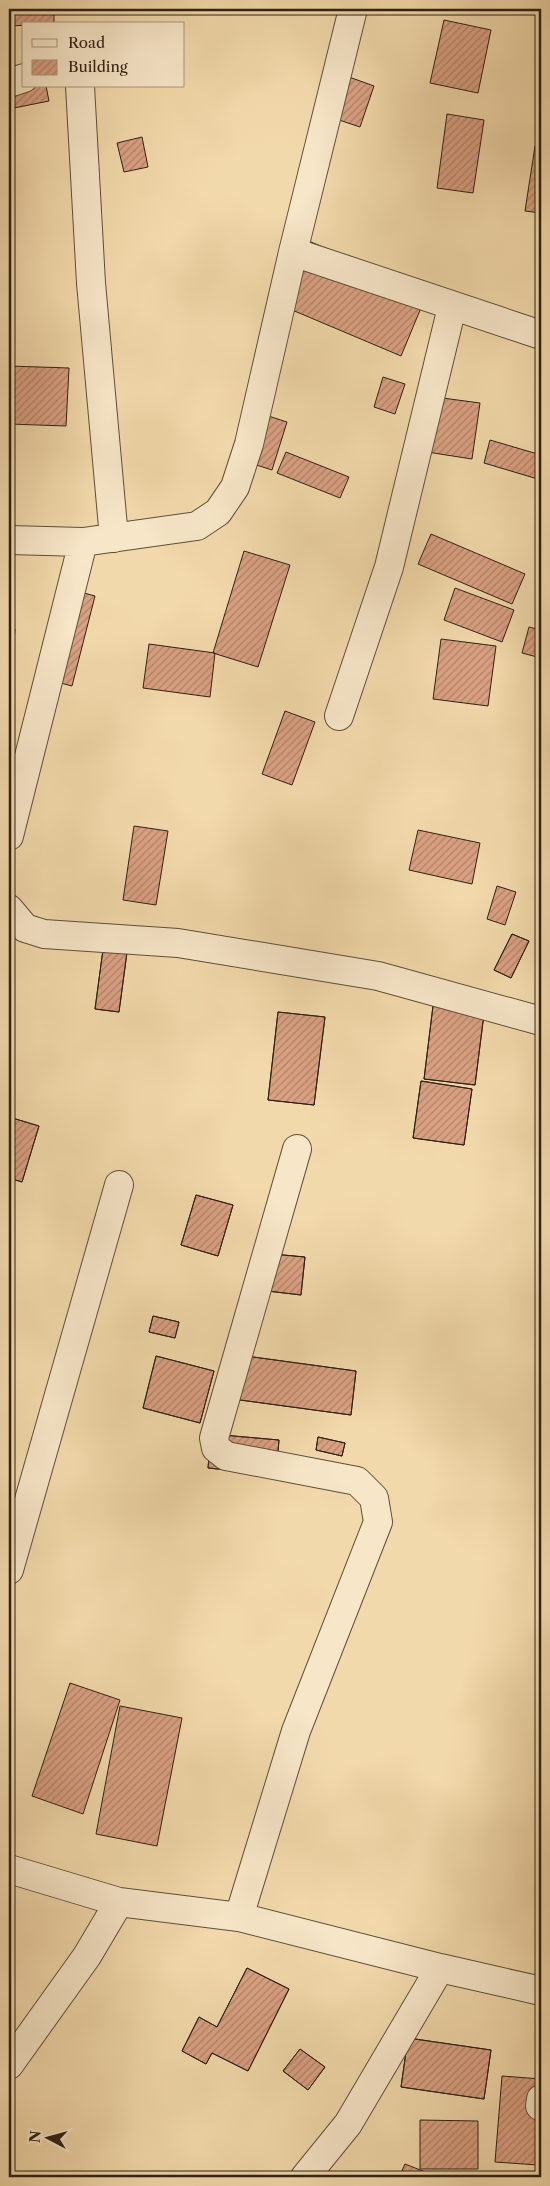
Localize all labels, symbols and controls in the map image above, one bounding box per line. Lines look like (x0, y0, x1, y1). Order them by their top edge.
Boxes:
legend (22, 22, 185, 88)
text: Road (68, 33, 105, 52)
text: Building (68, 57, 128, 76)
north arrow (22, 2114, 72, 2164)
text: N (25, 2130, 45, 2144)

